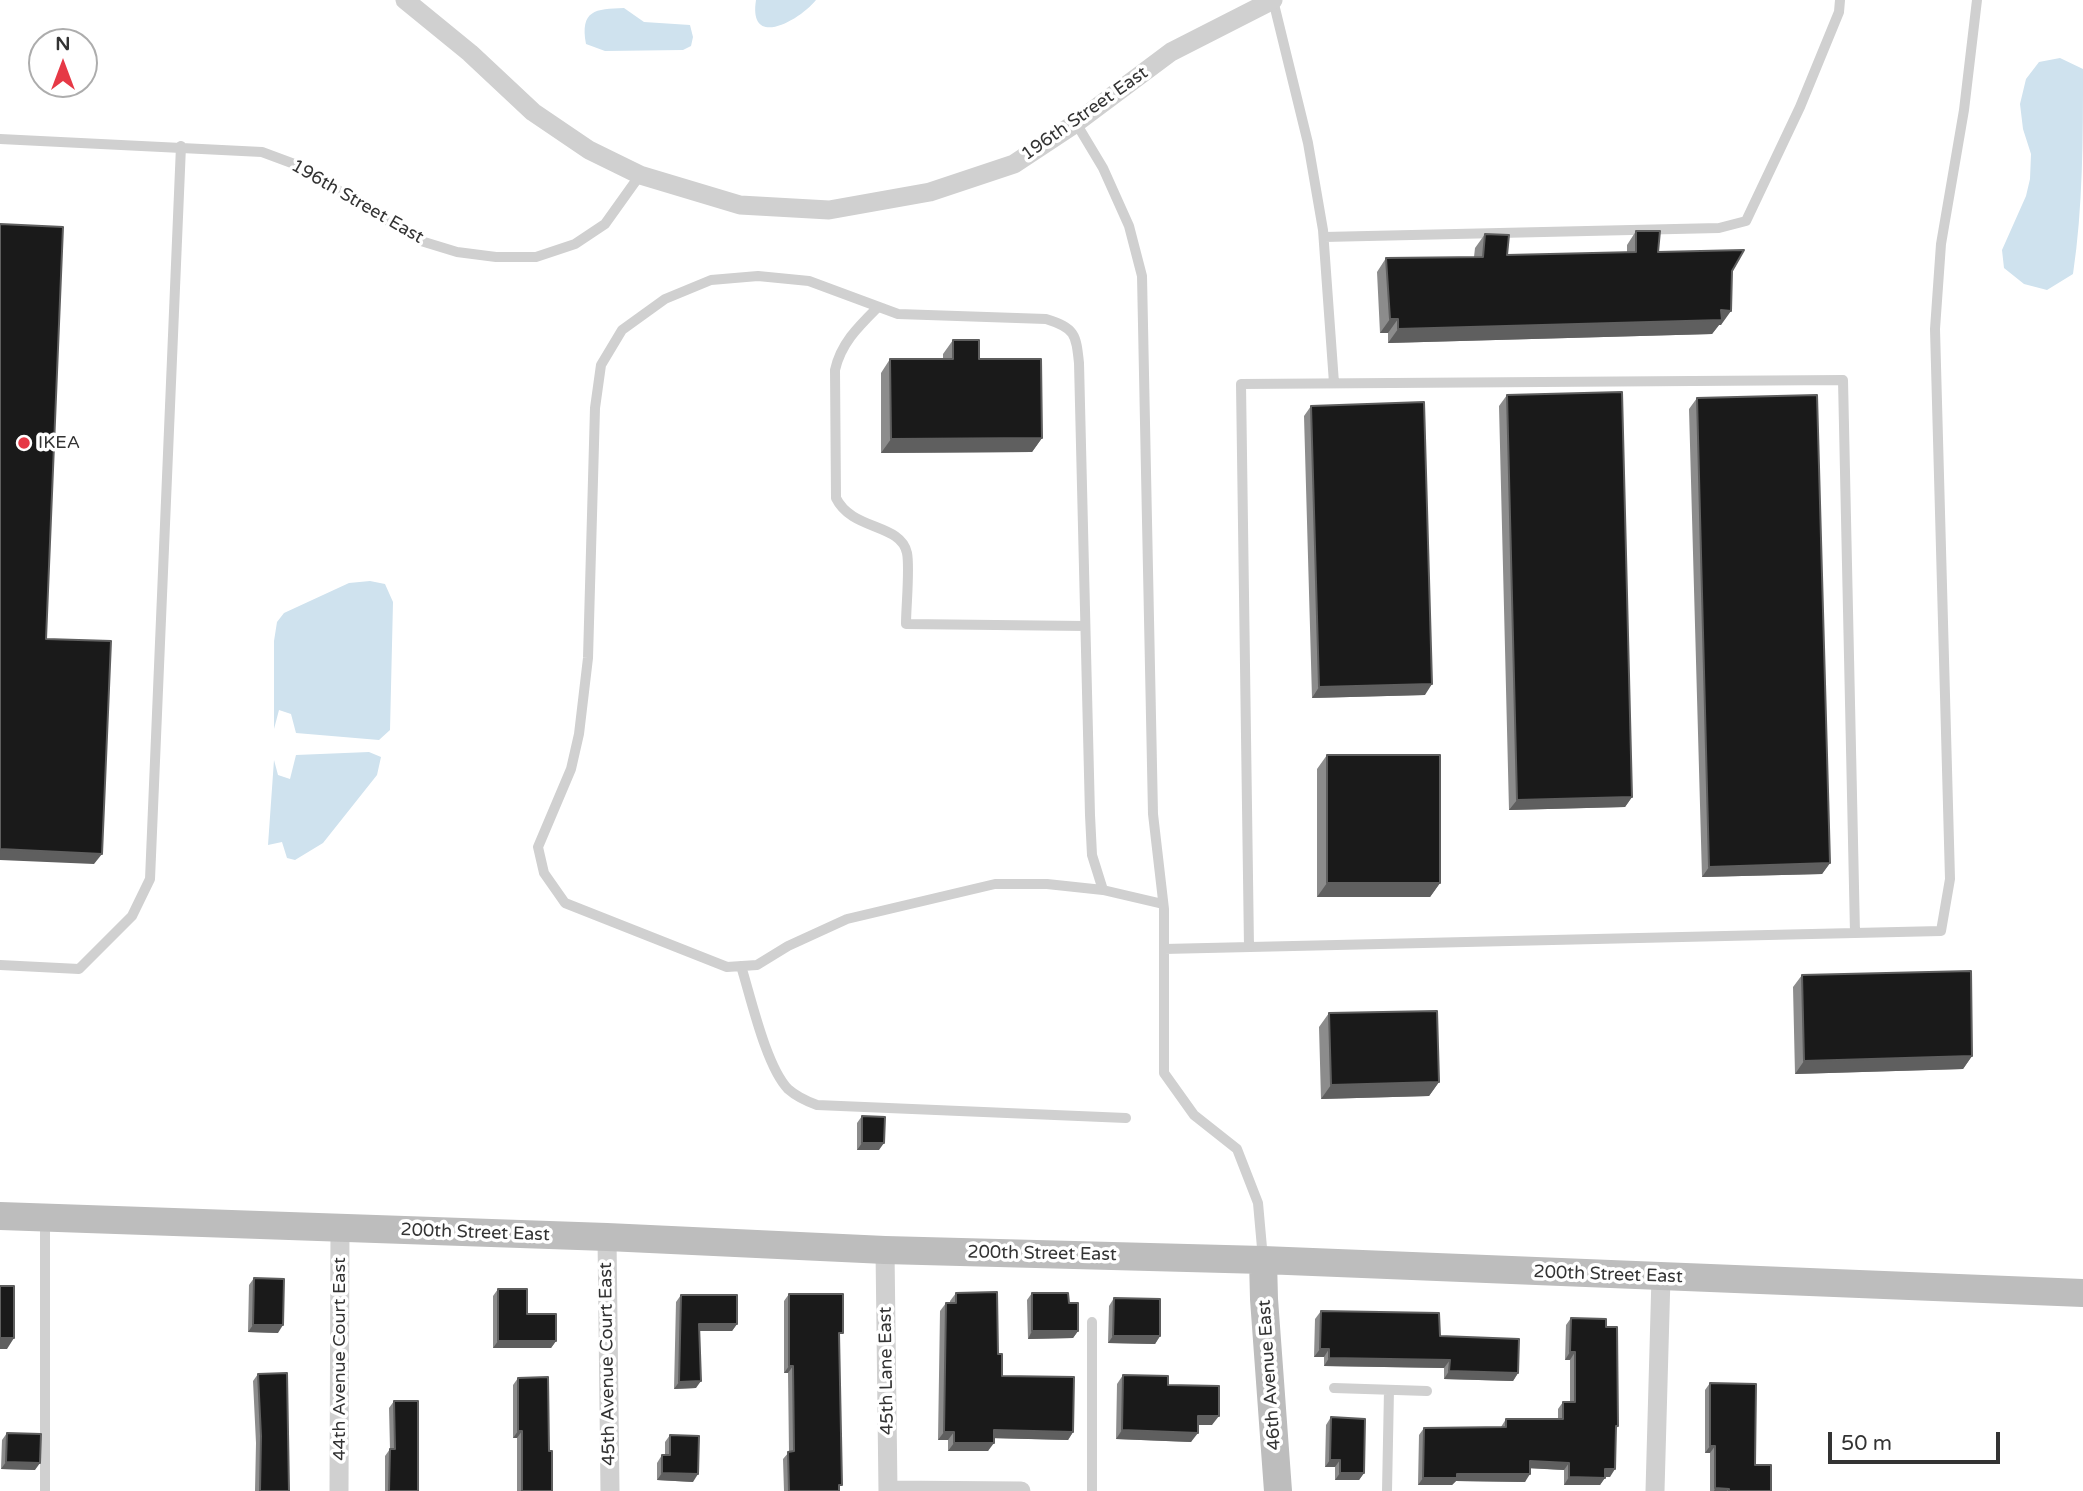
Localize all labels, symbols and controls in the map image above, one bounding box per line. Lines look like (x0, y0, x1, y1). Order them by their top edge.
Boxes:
north arrow (28, 28, 98, 98)
text: N (55, 33, 71, 55)
street label: 196th Street East (1018, 62, 1152, 166)
street label: 196th Street East (287, 155, 427, 249)
place label: IKEA (38, 432, 80, 454)
marker: IKEA (16, 435, 32, 451)
street label: 200th Street East (400, 1220, 550, 1246)
street label: 200th Street East (967, 1242, 1117, 1266)
street label: 44th Avenue Court East (329, 1257, 351, 1461)
street label: 45th Avenue Court East (595, 1262, 621, 1466)
street label: 200th Street East (1533, 1262, 1683, 1288)
street label: 46th Avenue East (1254, 1299, 1286, 1451)
street label: 45th Lane East (875, 1307, 899, 1435)
scale bar (1831, 1418, 2002, 1462)
text: 50 m (1841, 1431, 1892, 1456)

